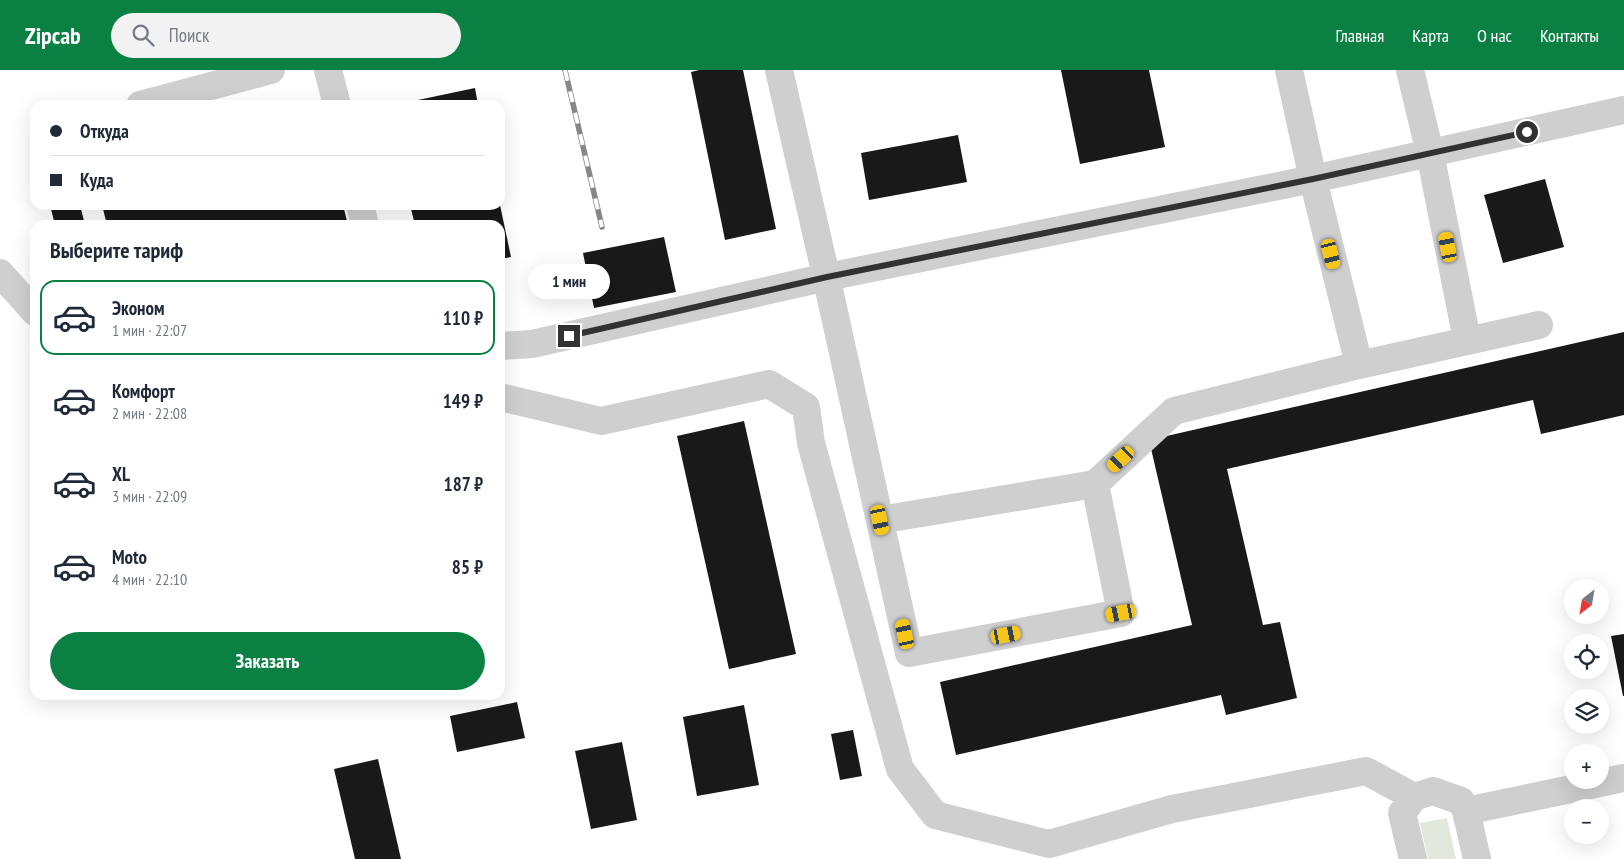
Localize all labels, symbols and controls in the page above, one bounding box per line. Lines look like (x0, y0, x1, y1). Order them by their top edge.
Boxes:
search box (111, 13, 461, 58)
text: Zipcab (25, 20, 81, 51)
icon: search (129, 21, 157, 49)
text: Поиск (169, 23, 209, 47)
text: Главная (1336, 24, 1384, 47)
text: Карта (1412, 24, 1449, 47)
text: О нас (1477, 24, 1512, 47)
text: Контакты (1540, 24, 1599, 47)
text: Откуда (80, 119, 129, 143)
route start (1516, 121, 1538, 143)
text: Куда (80, 168, 114, 192)
car (1437, 231, 1458, 263)
text: Выберите тариф (50, 236, 183, 264)
car (1320, 238, 1341, 270)
callout: 1 мин (528, 264, 610, 298)
text: 1 мин (552, 271, 586, 291)
icon: car (52, 295, 97, 340)
text: Эконом (112, 296, 165, 320)
text: 110 ₽ (443, 306, 483, 330)
text: 1 мин · 22:07 (112, 320, 187, 340)
route end (558, 325, 580, 347)
icon: car (52, 378, 97, 423)
text: Комфорт (112, 379, 175, 403)
text: 149 ₽ (443, 389, 483, 413)
text: 2 мин · 22:08 (112, 403, 187, 423)
car (1104, 443, 1137, 475)
icon: car (52, 461, 97, 506)
text: XL (112, 462, 130, 486)
text: 187 ₽ (444, 472, 483, 496)
text: 3 мин · 22:09 (112, 486, 187, 506)
car (869, 504, 890, 536)
icon: car (52, 544, 97, 589)
text: Moto (112, 545, 147, 569)
text: 85 ₽ (452, 555, 483, 579)
text: 4 мин · 22:10 (112, 569, 187, 589)
north arrow (1564, 579, 1609, 624)
map controls (1564, 579, 1609, 844)
car (1104, 603, 1137, 623)
car (894, 618, 915, 650)
car (989, 625, 1022, 645)
button: Заказать (50, 632, 485, 690)
button: locate (1564, 634, 1609, 679)
button: layers (1564, 689, 1609, 734)
button: + (1564, 744, 1609, 789)
button: − (1564, 799, 1609, 844)

